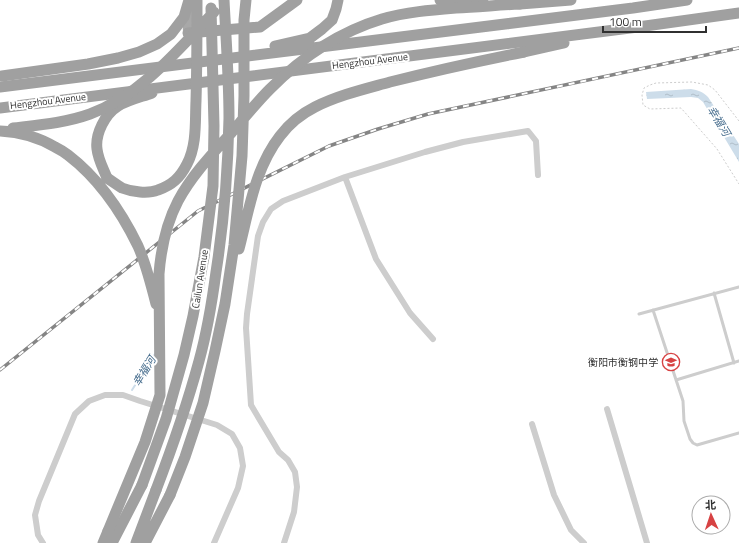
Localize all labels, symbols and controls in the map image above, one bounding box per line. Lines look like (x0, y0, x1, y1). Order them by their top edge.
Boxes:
scale bar (603, 8, 706, 34)
text: 100 m (609, 12, 642, 31)
street label: Hengzhou Avenue (331, 49, 409, 73)
street label: Hengzhou Avenue (9, 89, 87, 113)
water label: 幸福河 (704, 103, 735, 141)
street label: Cailun Avenue (188, 249, 212, 309)
water label: 幸福河 (128, 351, 161, 389)
school or university icon: 衡阳市衡钢中学 (661, 352, 681, 372)
place label: 衡阳市衡钢中学 (588, 355, 658, 370)
north arrow (691, 495, 731, 535)
text: 北 (705, 497, 716, 513)

